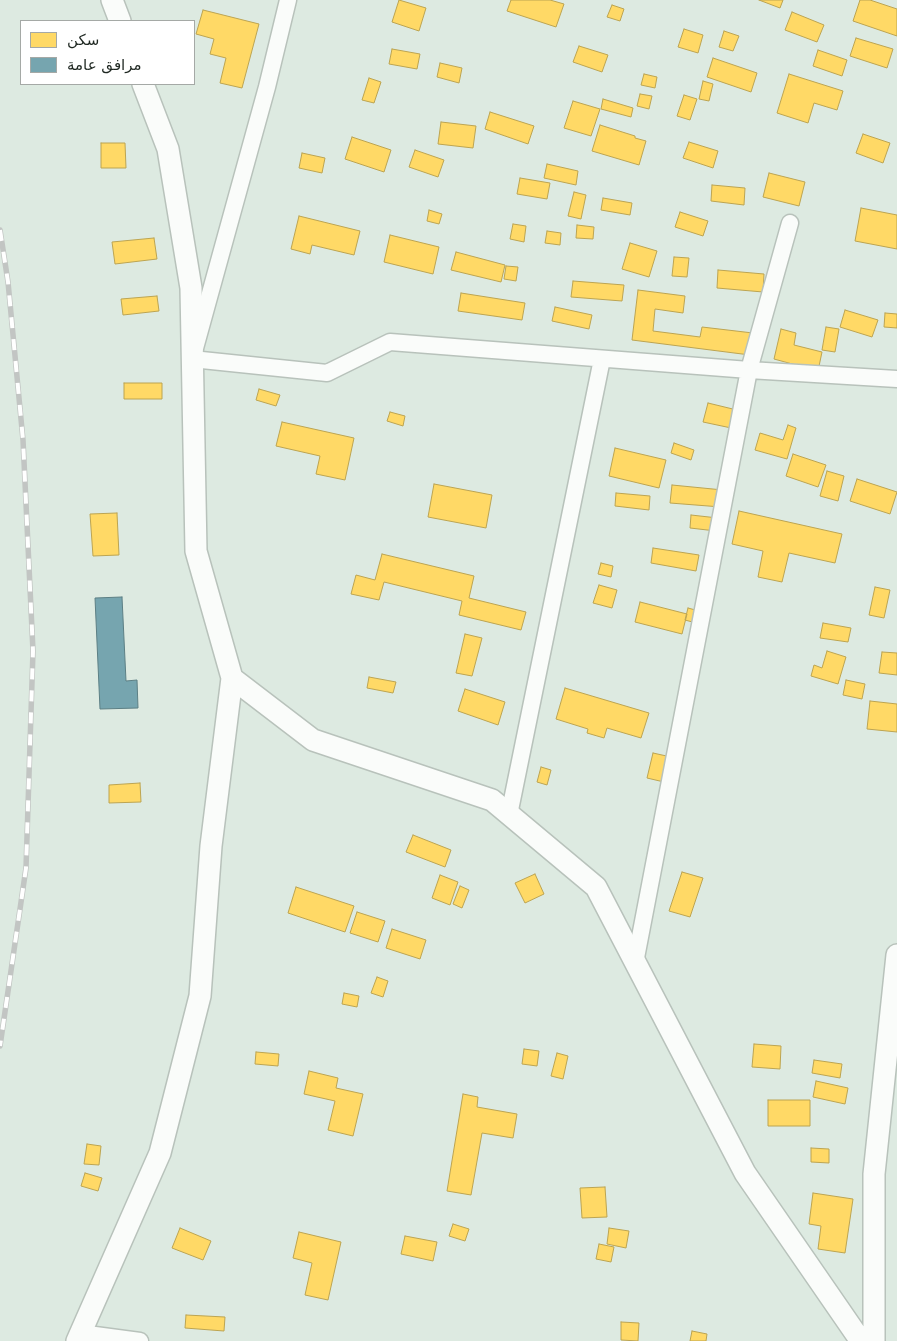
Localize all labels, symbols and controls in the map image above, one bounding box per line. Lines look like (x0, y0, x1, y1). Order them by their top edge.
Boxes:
legend (20, 20, 195, 85)
text: سكن (67, 31, 99, 49)
text: مرافق عامة (67, 56, 142, 74)

